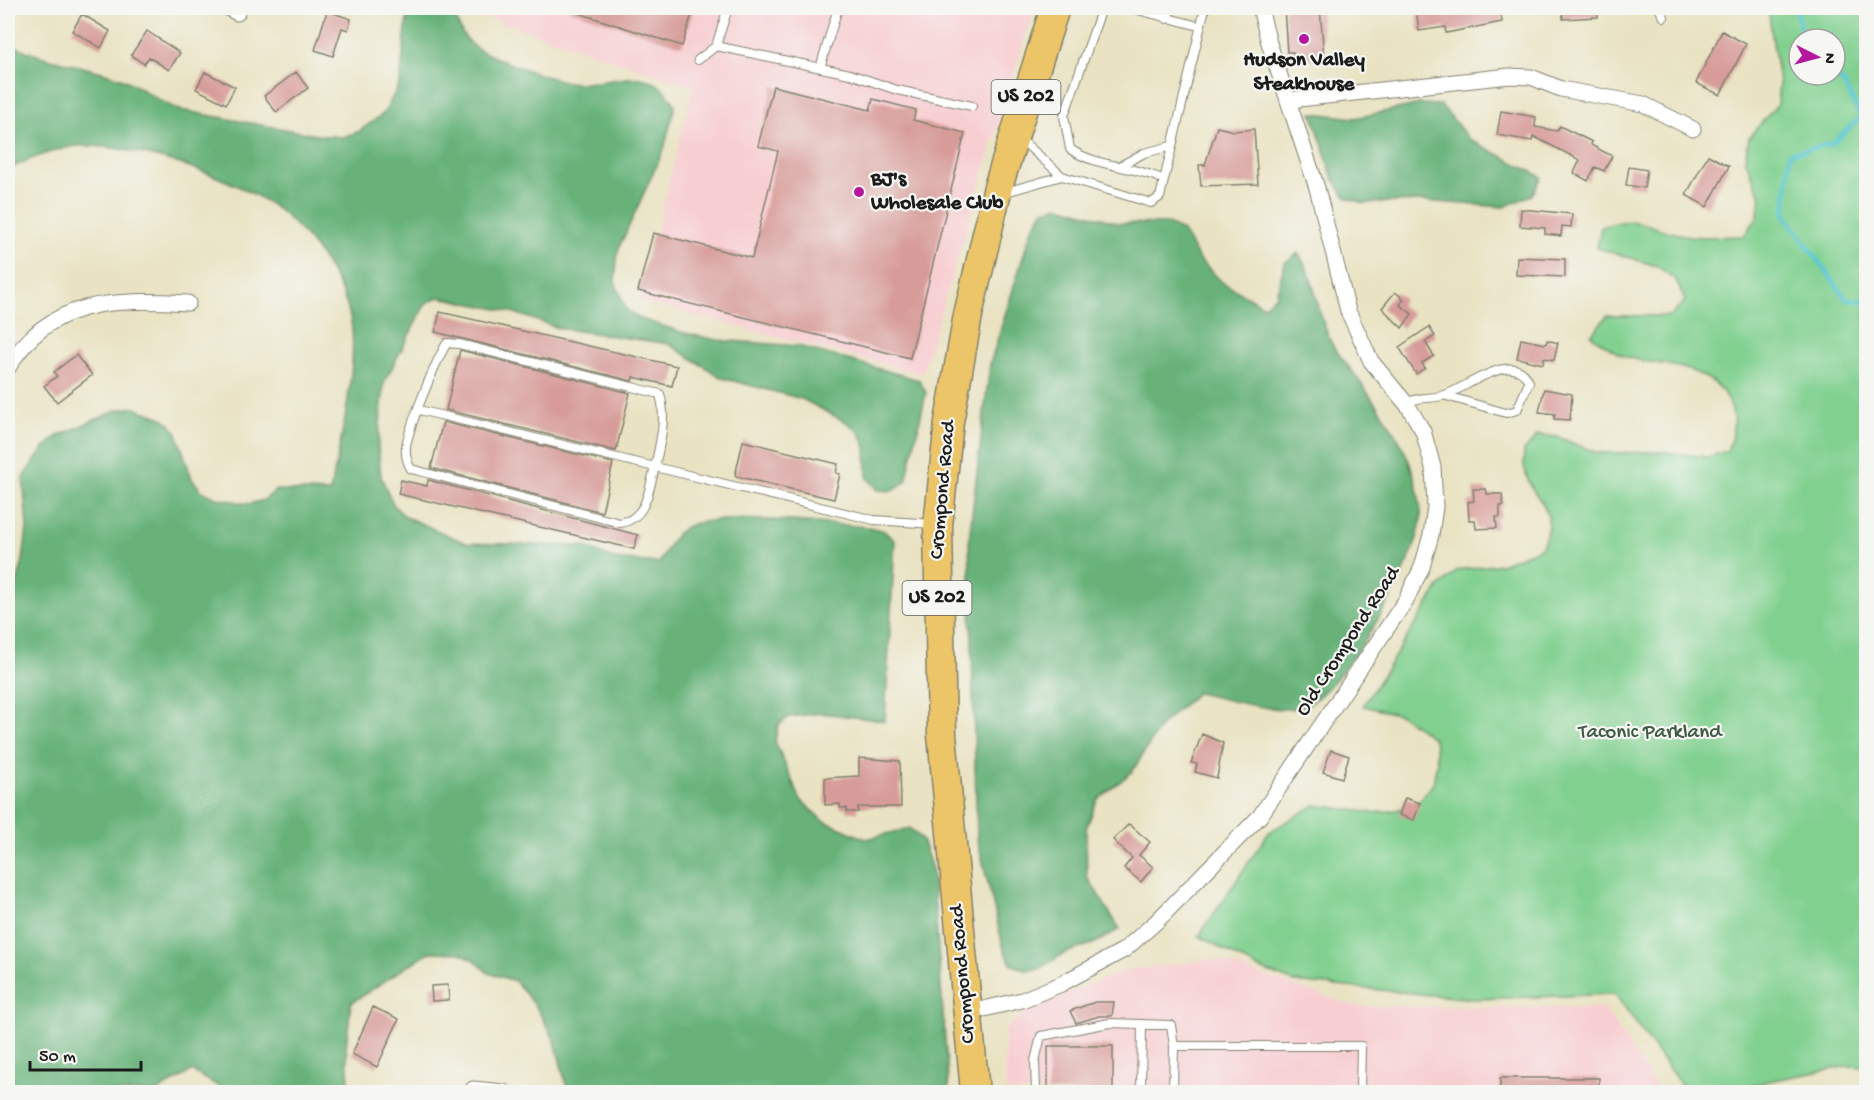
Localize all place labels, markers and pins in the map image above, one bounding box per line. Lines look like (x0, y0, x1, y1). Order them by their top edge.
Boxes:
marker: Hudson Valley Steakhouse (1297, 32, 1311, 46)
place label: Hudson Valley Steakhouse (1243, 49, 1365, 98)
place label: BJ's Wholesale Club (870, 168, 1003, 217)
marker: BJ's Wholesale Club (852, 185, 866, 199)

